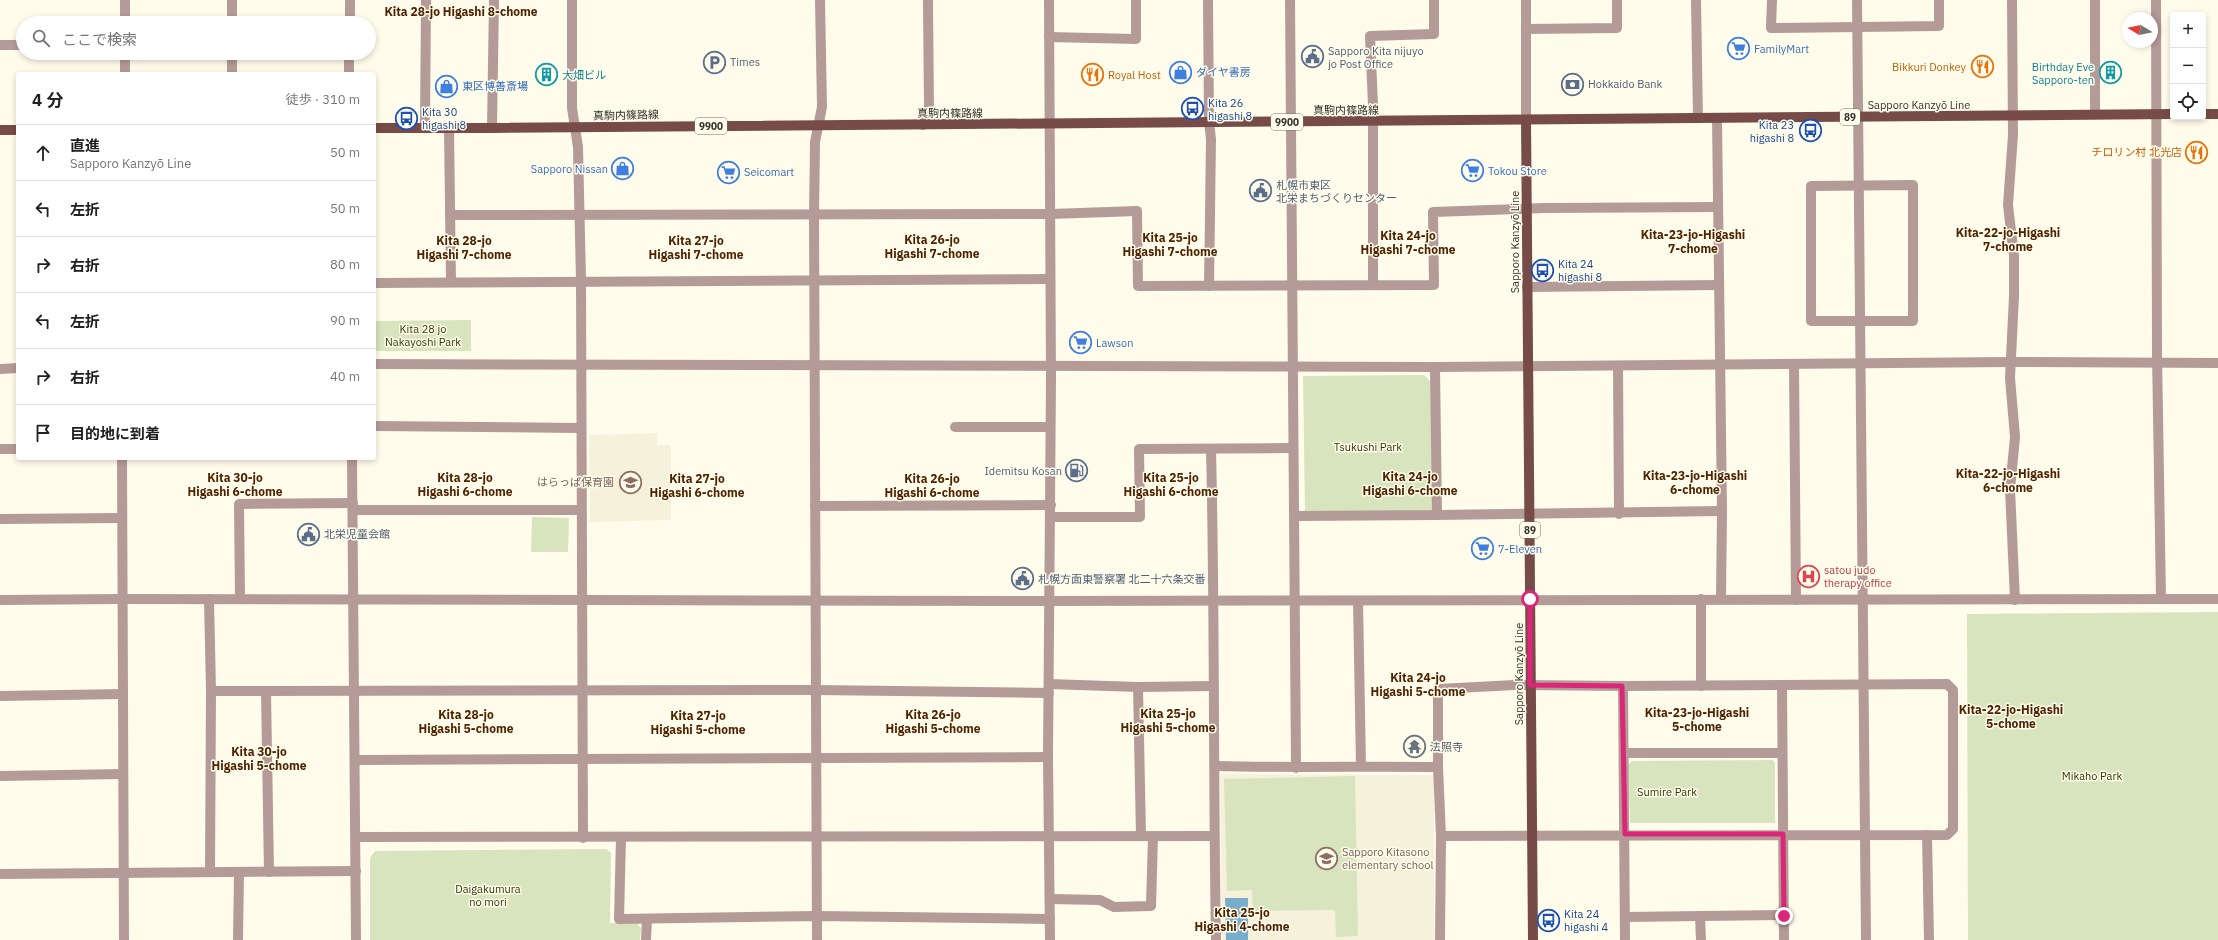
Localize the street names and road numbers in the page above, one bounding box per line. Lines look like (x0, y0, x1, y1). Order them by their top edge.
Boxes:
street label: Sapporo Kanzyō Line (1868, 98, 1970, 112)
street label: 真駒内篠路線 (1313, 103, 1379, 117)
street label: 真駒内篠路線 (917, 106, 983, 120)
street label: 真駒内篠路線 (593, 107, 659, 123)
road number: 89 (1840, 109, 1860, 125)
road number: 9900 (1271, 114, 1303, 130)
road number: 9900 (695, 118, 727, 134)
street label: Sapporo Kanzyō Line (1508, 191, 1522, 293)
road number: 89 (1520, 522, 1540, 538)
street label: Sapporo Kanzyō Line (1512, 623, 1526, 725)

